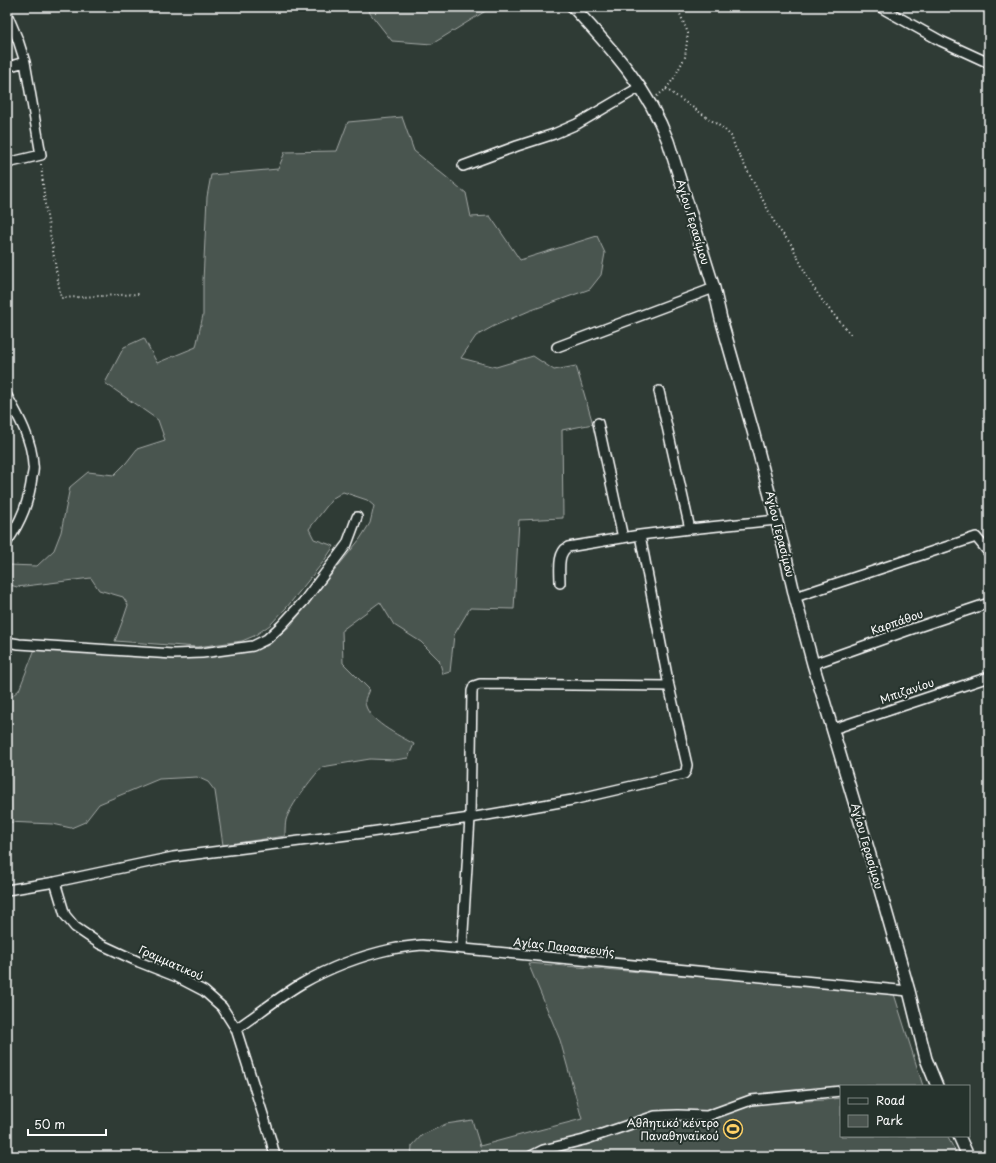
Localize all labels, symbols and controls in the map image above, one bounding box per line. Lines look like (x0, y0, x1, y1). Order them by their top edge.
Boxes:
street label: Αγίου Γερασίμου (672, 177, 715, 267)
street label: Αγίου Γερασίμου (762, 489, 799, 579)
street label: Καρπάθου (868, 605, 925, 638)
street label: Μπιζανίου (878, 673, 936, 708)
street label: Αγίου Γερασίμου (847, 801, 888, 891)
street label: Αγίας Παρασκευής (513, 933, 616, 960)
street label: Γραμματικού (136, 941, 206, 984)
legend (840, 1085, 970, 1137)
text: Road (876, 1091, 905, 1109)
scale bar (28, 1111, 106, 1137)
text: Park (876, 1111, 903, 1129)
place label: Αθλητικό κέντρο Παναθηναϊκού (627, 1114, 719, 1144)
text: 50 m (34, 1115, 65, 1133)
sports icon: Αθλητικό κέντρο Παναθηναϊκού (722, 1118, 744, 1140)

